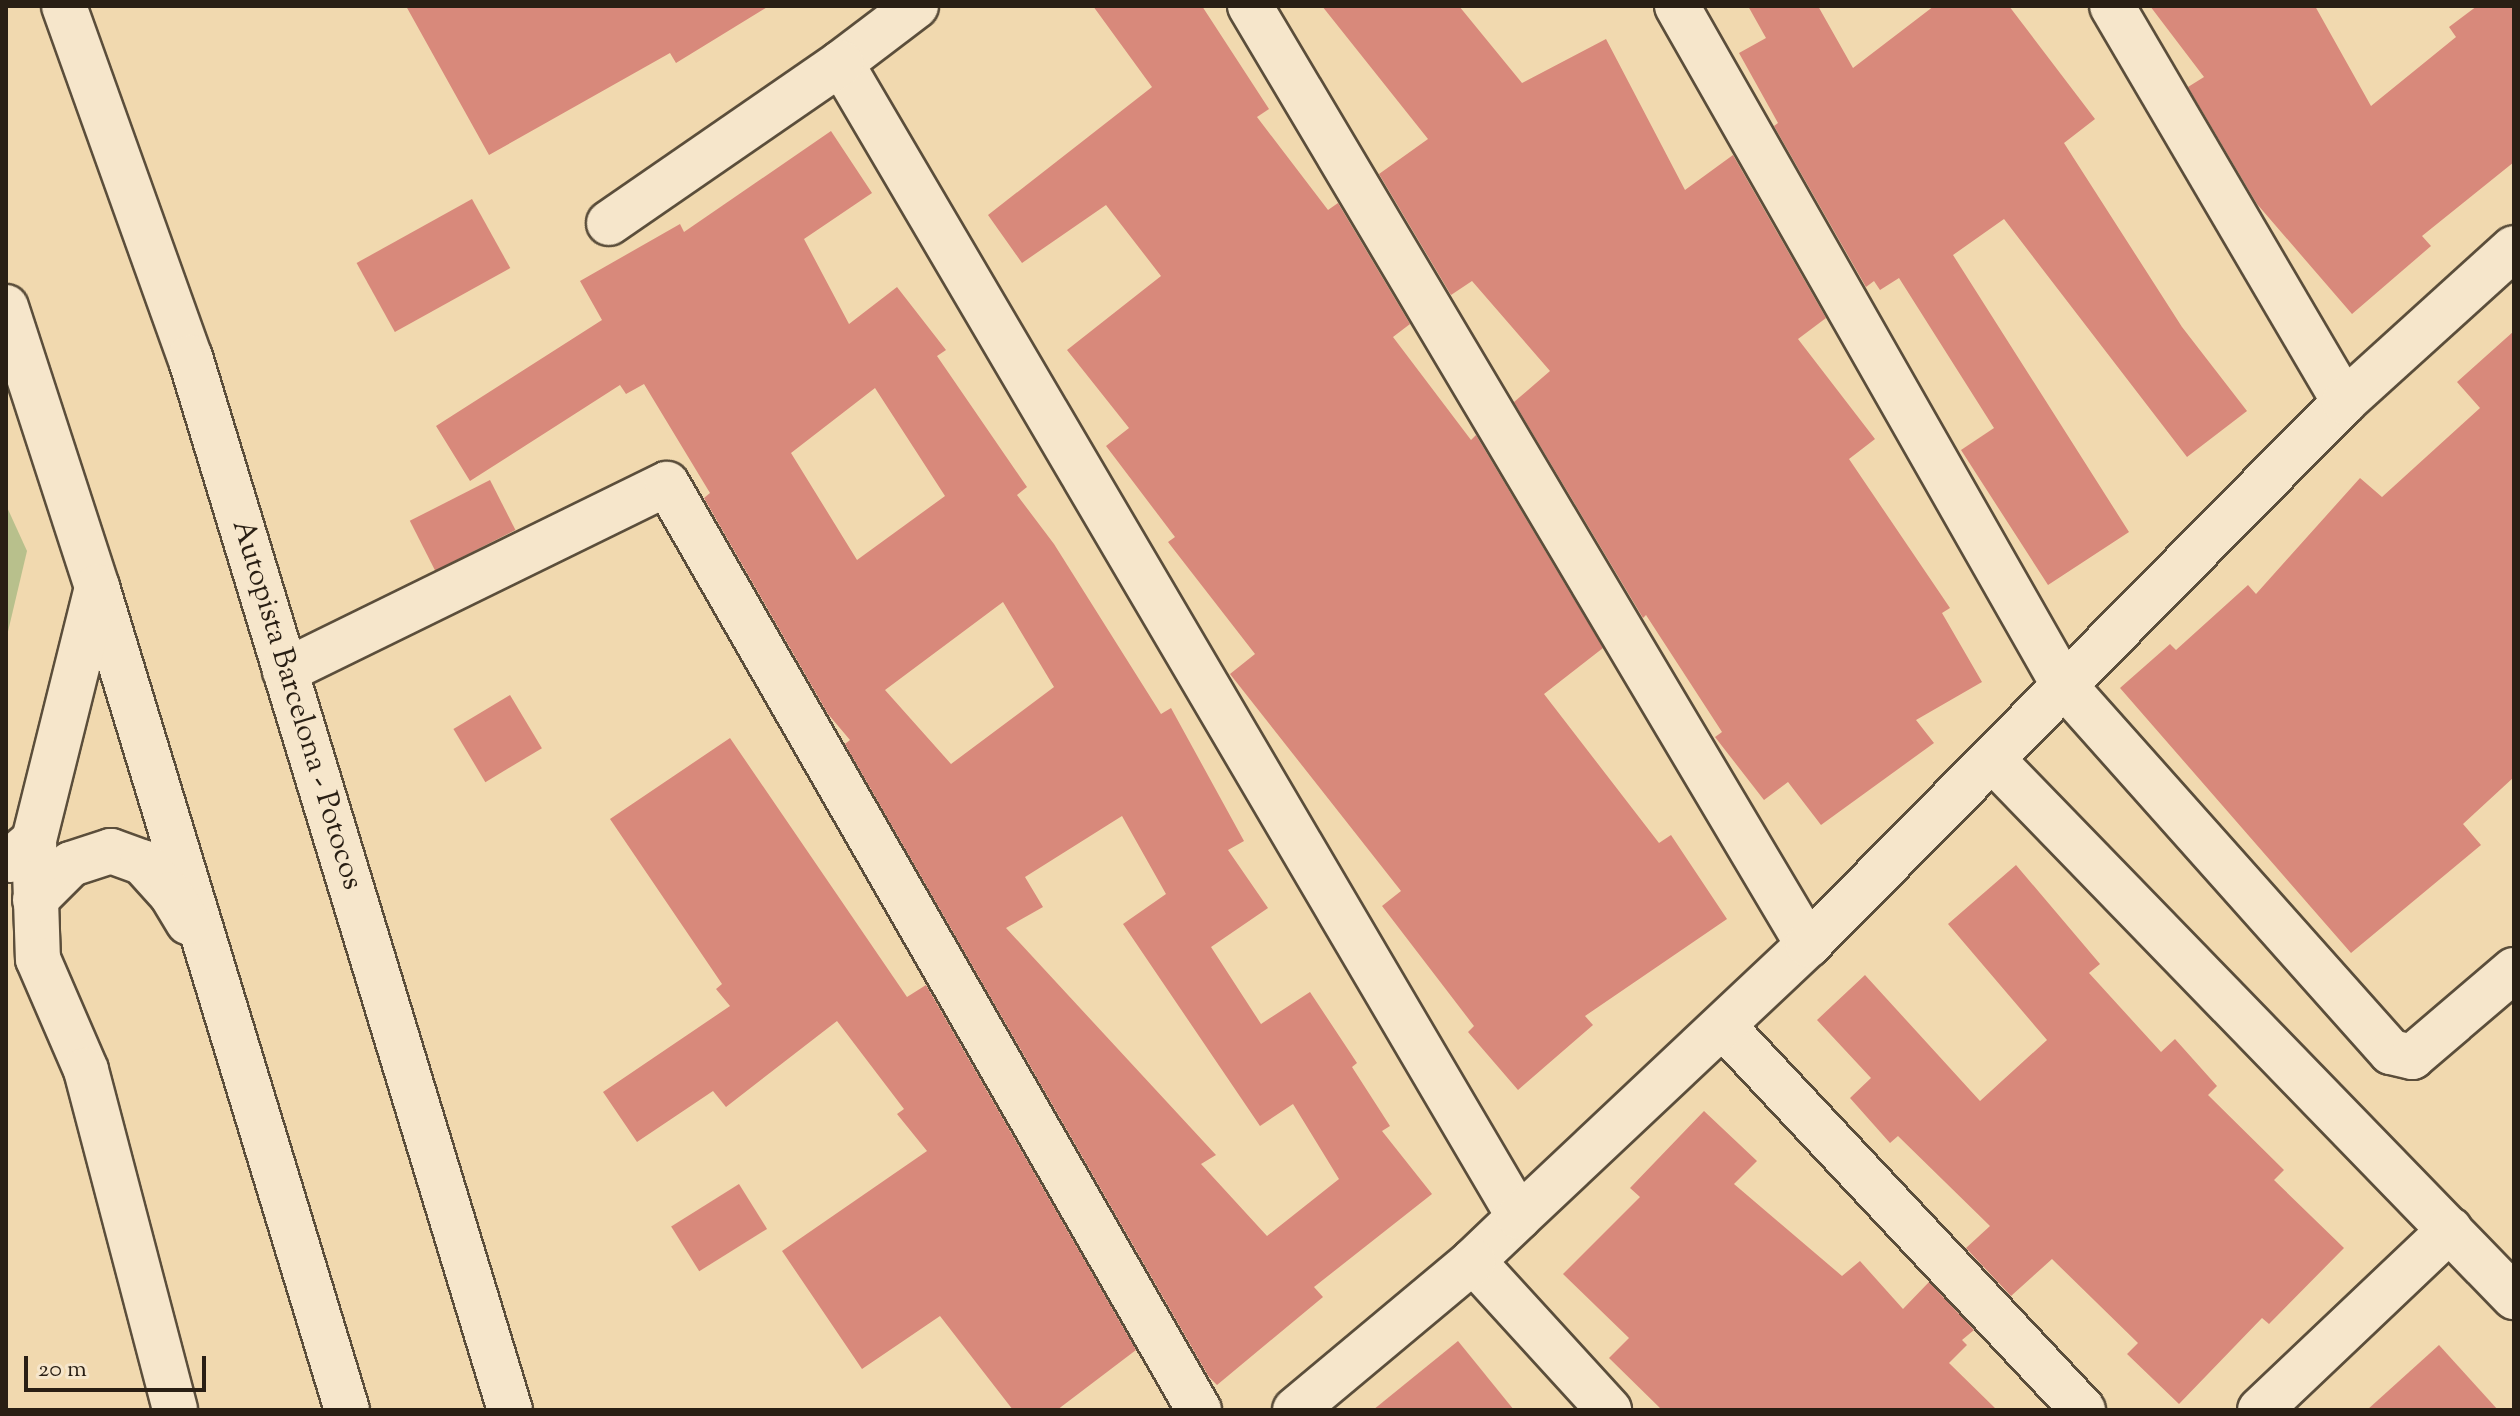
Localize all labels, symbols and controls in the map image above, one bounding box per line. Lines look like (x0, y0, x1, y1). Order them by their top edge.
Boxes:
street label: Autopista Barcelona - Potocos (223, 516, 369, 894)
scale bar (28, 1340, 210, 1390)
text: 20 m (38, 1353, 87, 1387)

